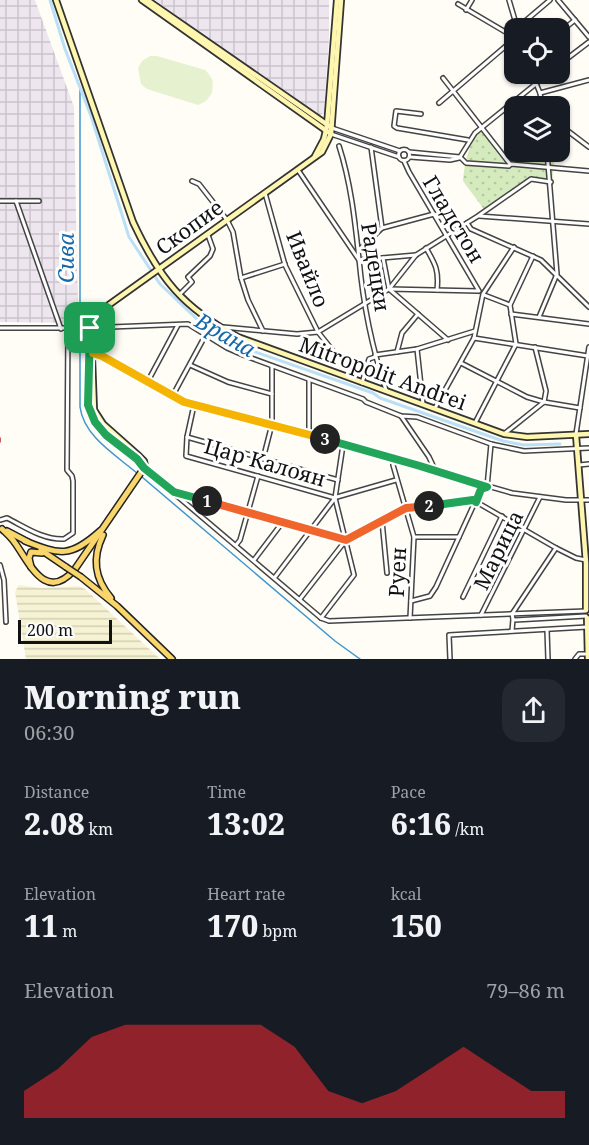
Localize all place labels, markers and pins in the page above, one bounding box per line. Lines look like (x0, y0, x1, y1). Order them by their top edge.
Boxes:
pin (64, 302, 115, 353)
pin: 3 (310, 424, 340, 454)
pin: 1 (192, 486, 222, 516)
pin: 2 (414, 491, 444, 521)

